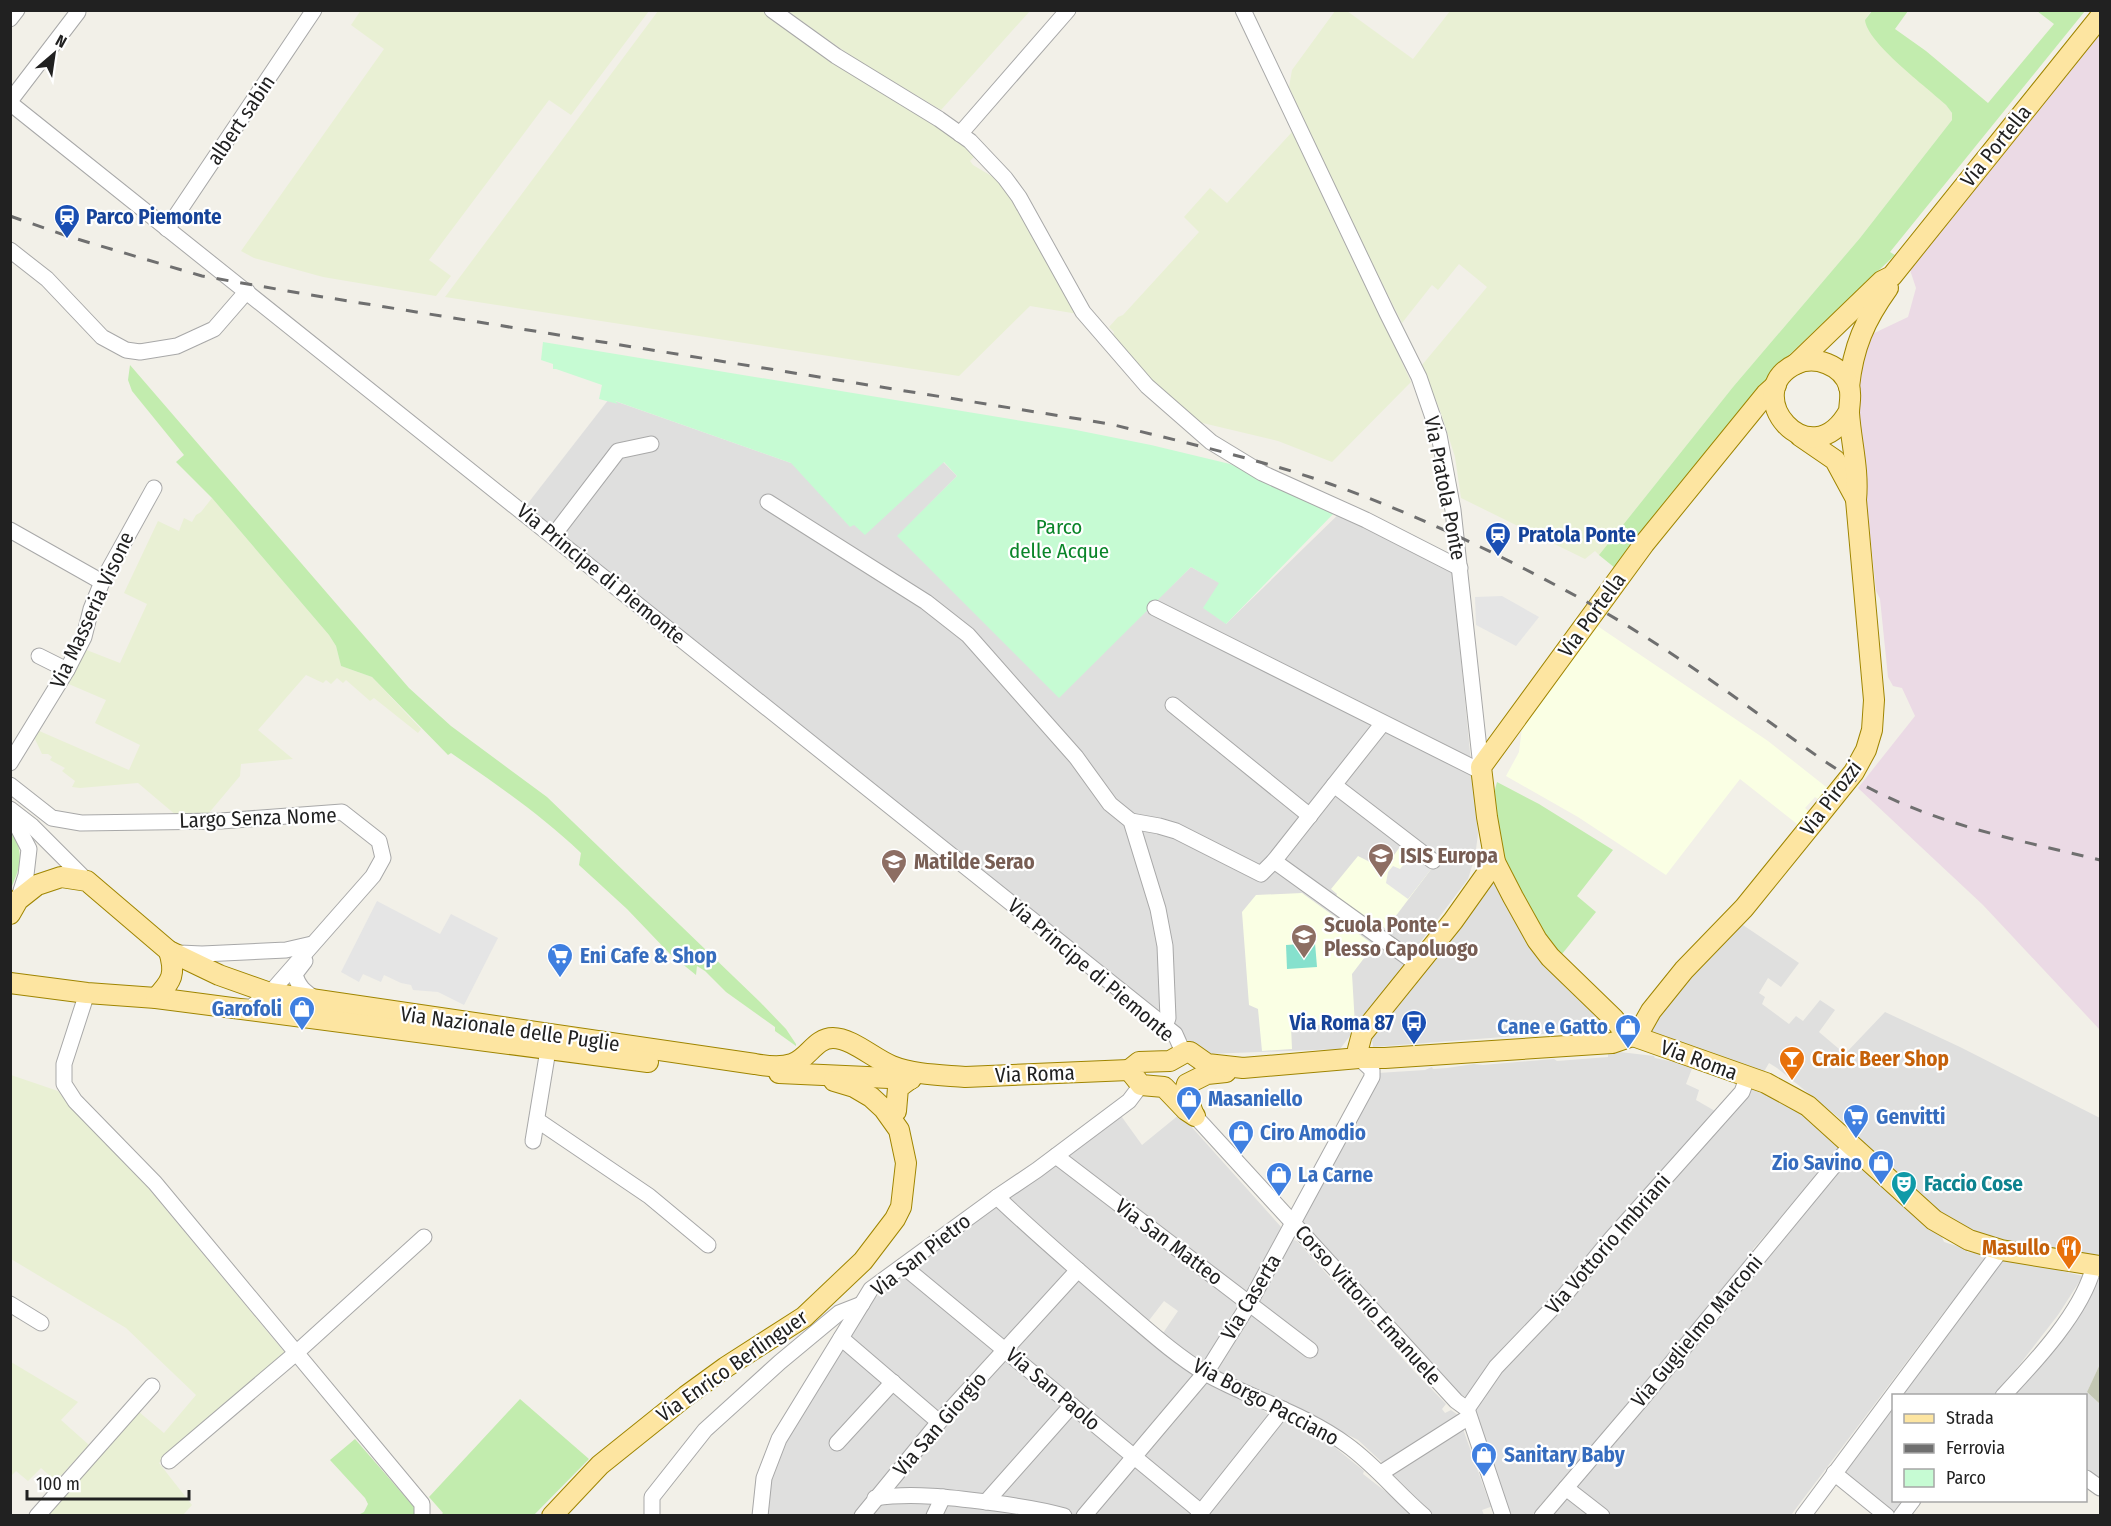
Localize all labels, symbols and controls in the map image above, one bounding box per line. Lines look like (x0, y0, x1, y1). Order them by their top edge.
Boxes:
north arrow (24, 24, 84, 84)
text: N (52, 31, 70, 52)
street label: albert sabin (201, 70, 281, 170)
street label: Via Portella (1955, 100, 2037, 192)
station icon: Parco Piemonte (52, 202, 82, 240)
place label: Parco Piemonte (86, 204, 222, 230)
street label: Via Pratola Ponte (1418, 414, 1472, 562)
street label: Via Principe di Piemonte (511, 498, 691, 650)
park label: Parco delle Acque (1009, 514, 1109, 564)
station icon: Pratola Ponte (1483, 520, 1513, 558)
place label: Pratola Ponte (1518, 522, 1636, 548)
street label: Via Masseria Visone (44, 528, 140, 692)
street label: Via Portella (1553, 568, 1631, 662)
street label: Via Pirozzi (1794, 755, 1868, 841)
street label: Largo Senza Nome (179, 802, 337, 834)
school or university icon: ISIS Europa (1366, 841, 1396, 879)
place label: ISIS Europa (1400, 843, 1498, 869)
school or university icon: Matilde Serao (879, 847, 909, 885)
place label: Matilde Serao (914, 849, 1035, 875)
street label: Via Principe di Piemonte (1002, 893, 1180, 1047)
place label: Scuola Ponte - Plesso Capoluogo (1324, 912, 1478, 962)
school or university icon: Scuola Ponte - Plesso Capoluogo (1289, 922, 1319, 960)
supermarket icon: Eni Cafe & Shop (545, 941, 575, 979)
place label: Eni Cafe & Shop (580, 943, 717, 969)
shop icon: Garofoli (287, 994, 317, 1032)
place label: Garofoli (212, 996, 282, 1022)
street label: Via Nazionale delle Puglie (399, 1001, 621, 1057)
bus stop icon: Via Roma 87 (1399, 1008, 1429, 1046)
place label: Via Roma 87 (1288, 1010, 1394, 1036)
shop icon: Cane e Gatto (1613, 1012, 1643, 1050)
place label: Cane e Gatto (1497, 1014, 1608, 1040)
street label: Via Roma (1657, 1034, 1741, 1086)
bar icon: Craic Beer Shop (1777, 1044, 1807, 1082)
place label: Craic Beer Shop (1812, 1046, 1949, 1072)
street label: Via Roma (995, 1060, 1075, 1088)
shop icon: Masaniello (1174, 1084, 1204, 1122)
place label: Masaniello (1208, 1086, 1303, 1112)
supermarket icon: Genvitti (1841, 1102, 1871, 1140)
place label: Genvitti (1876, 1104, 1945, 1130)
shop icon: Ciro Amodio (1226, 1118, 1256, 1156)
place label: Ciro Amodio (1260, 1120, 1366, 1146)
shop icon: Zio Savino (1866, 1148, 1896, 1186)
place label: Zio Savino (1772, 1150, 1862, 1176)
shop icon: La Carne (1264, 1160, 1294, 1198)
place label: La Carne (1298, 1162, 1373, 1188)
street label: Via Vottorio Imbriani (1540, 1168, 1676, 1320)
theatre icon: Faccio Cose (1889, 1169, 1919, 1207)
place label: Faccio Cose (1924, 1171, 2023, 1197)
street label: Via San Matteo (1110, 1193, 1228, 1291)
street label: Via San Pietro (866, 1208, 976, 1302)
street label: Corso Vittorio Emanuele (1289, 1220, 1447, 1390)
restaurant icon: Masullo (2054, 1233, 2084, 1271)
place label: Masullo (1982, 1235, 2050, 1261)
street label: Via Caserta (1215, 1249, 1287, 1345)
street label: Via Guglielmo Marconi (1626, 1250, 1768, 1412)
street label: Via Enrico Berlinguer (651, 1304, 813, 1428)
street label: Via San Paolo (1000, 1342, 1106, 1436)
street label: Via Borgo Pacciano (1188, 1353, 1344, 1451)
street label: Via San Giorgio (888, 1367, 992, 1481)
legend (1892, 1394, 2087, 1502)
text: Strada (1946, 1407, 1994, 1429)
text: Ferrovia (1946, 1437, 2005, 1459)
shop icon: Sanitary Baby (1469, 1440, 1499, 1478)
place label: Sanitary Baby (1504, 1442, 1626, 1468)
scale bar (27, 1463, 189, 1501)
text: Parco (1946, 1467, 1986, 1489)
text: 100 m (36, 1473, 80, 1495)

